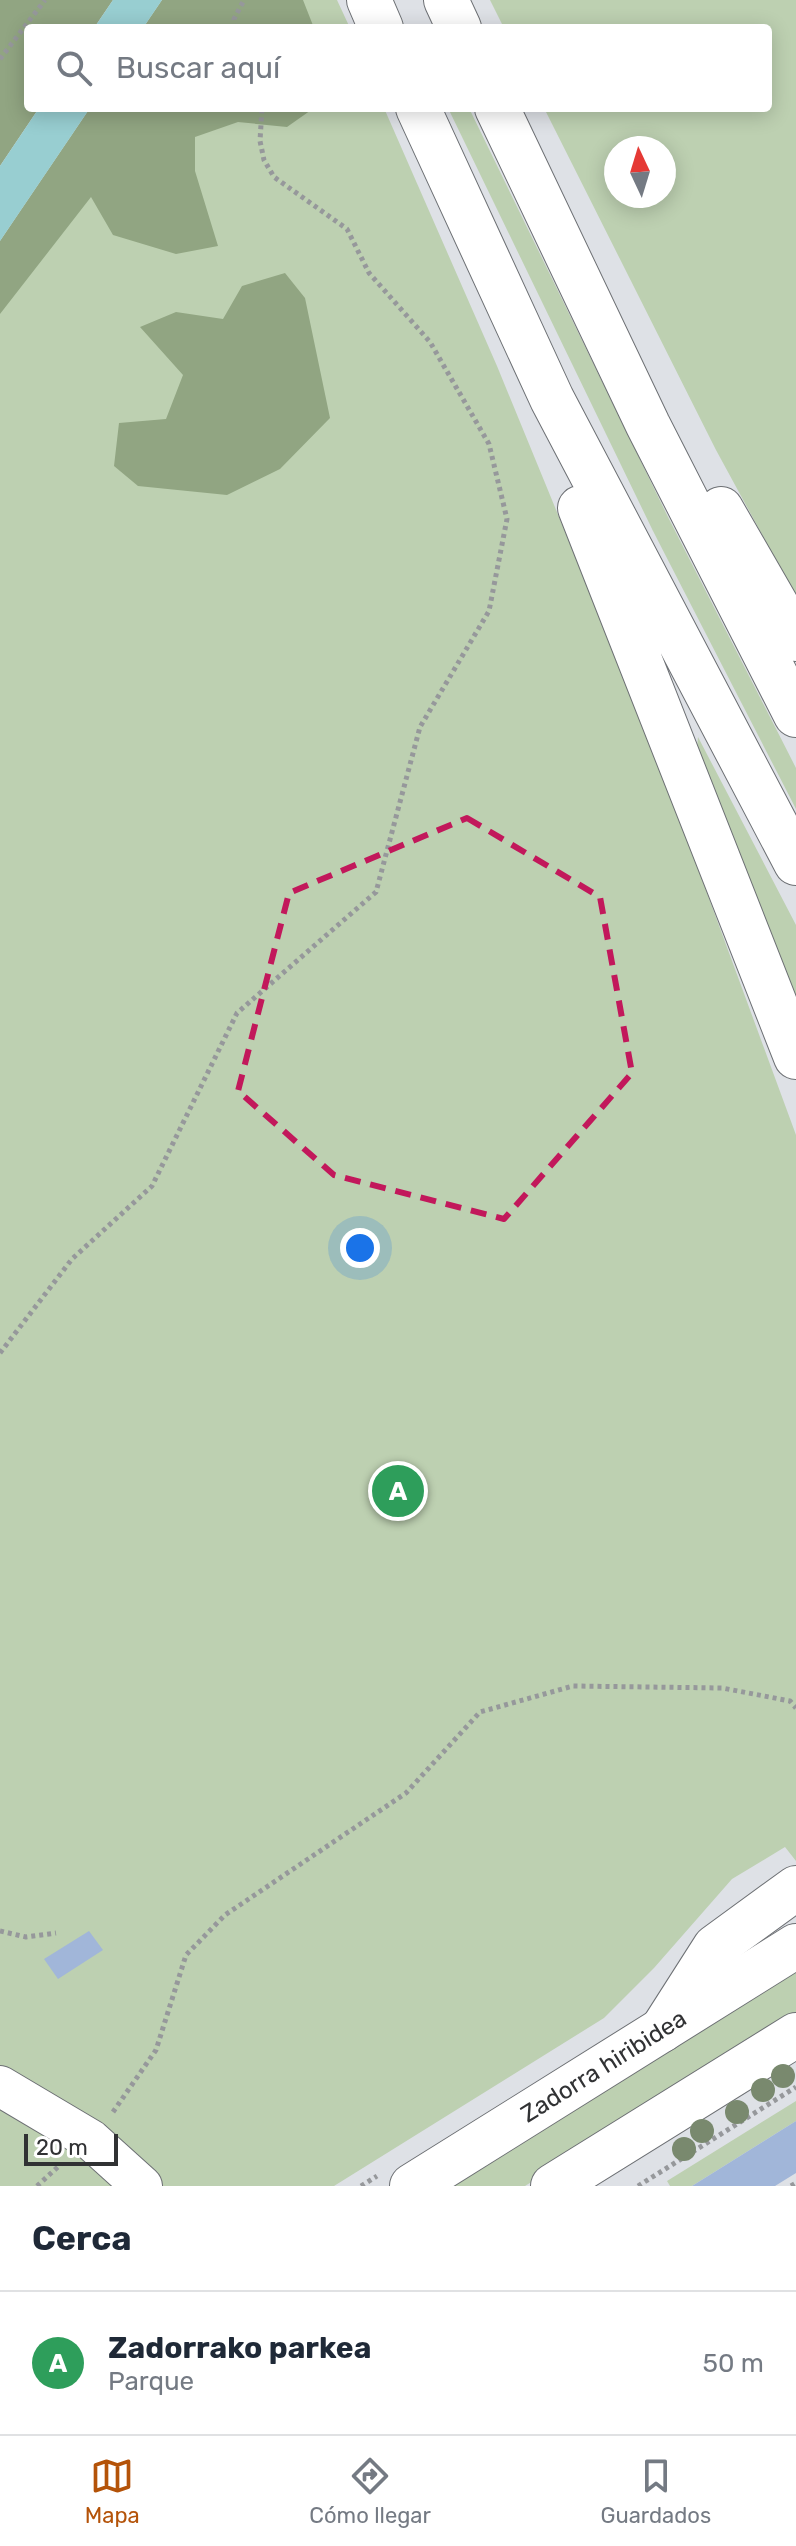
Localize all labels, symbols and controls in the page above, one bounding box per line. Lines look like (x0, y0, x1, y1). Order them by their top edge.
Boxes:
search box (24, 24, 772, 112)
icon: search (52, 46, 96, 90)
text: Buscar aquí (116, 50, 280, 86)
north arrow (604, 136, 676, 208)
your location (340, 1228, 380, 1268)
pin: A (372, 1461, 424, 1521)
street label: Zadorra hiribidea (516, 2004, 691, 2128)
scale bar (24, 2130, 118, 2166)
text: 20 m (36, 2134, 88, 2161)
text: Cerca (32, 2218, 131, 2259)
text: Zadorrako parkea (108, 2330, 371, 2366)
text: A (49, 2348, 67, 2379)
text: 50 m (703, 2348, 764, 2379)
text: Parque (108, 2366, 194, 2397)
tab: Mapa (85, 2454, 140, 2529)
tab: Cómo llegar (309, 2454, 431, 2529)
tab: Guardados (600, 2454, 711, 2529)

